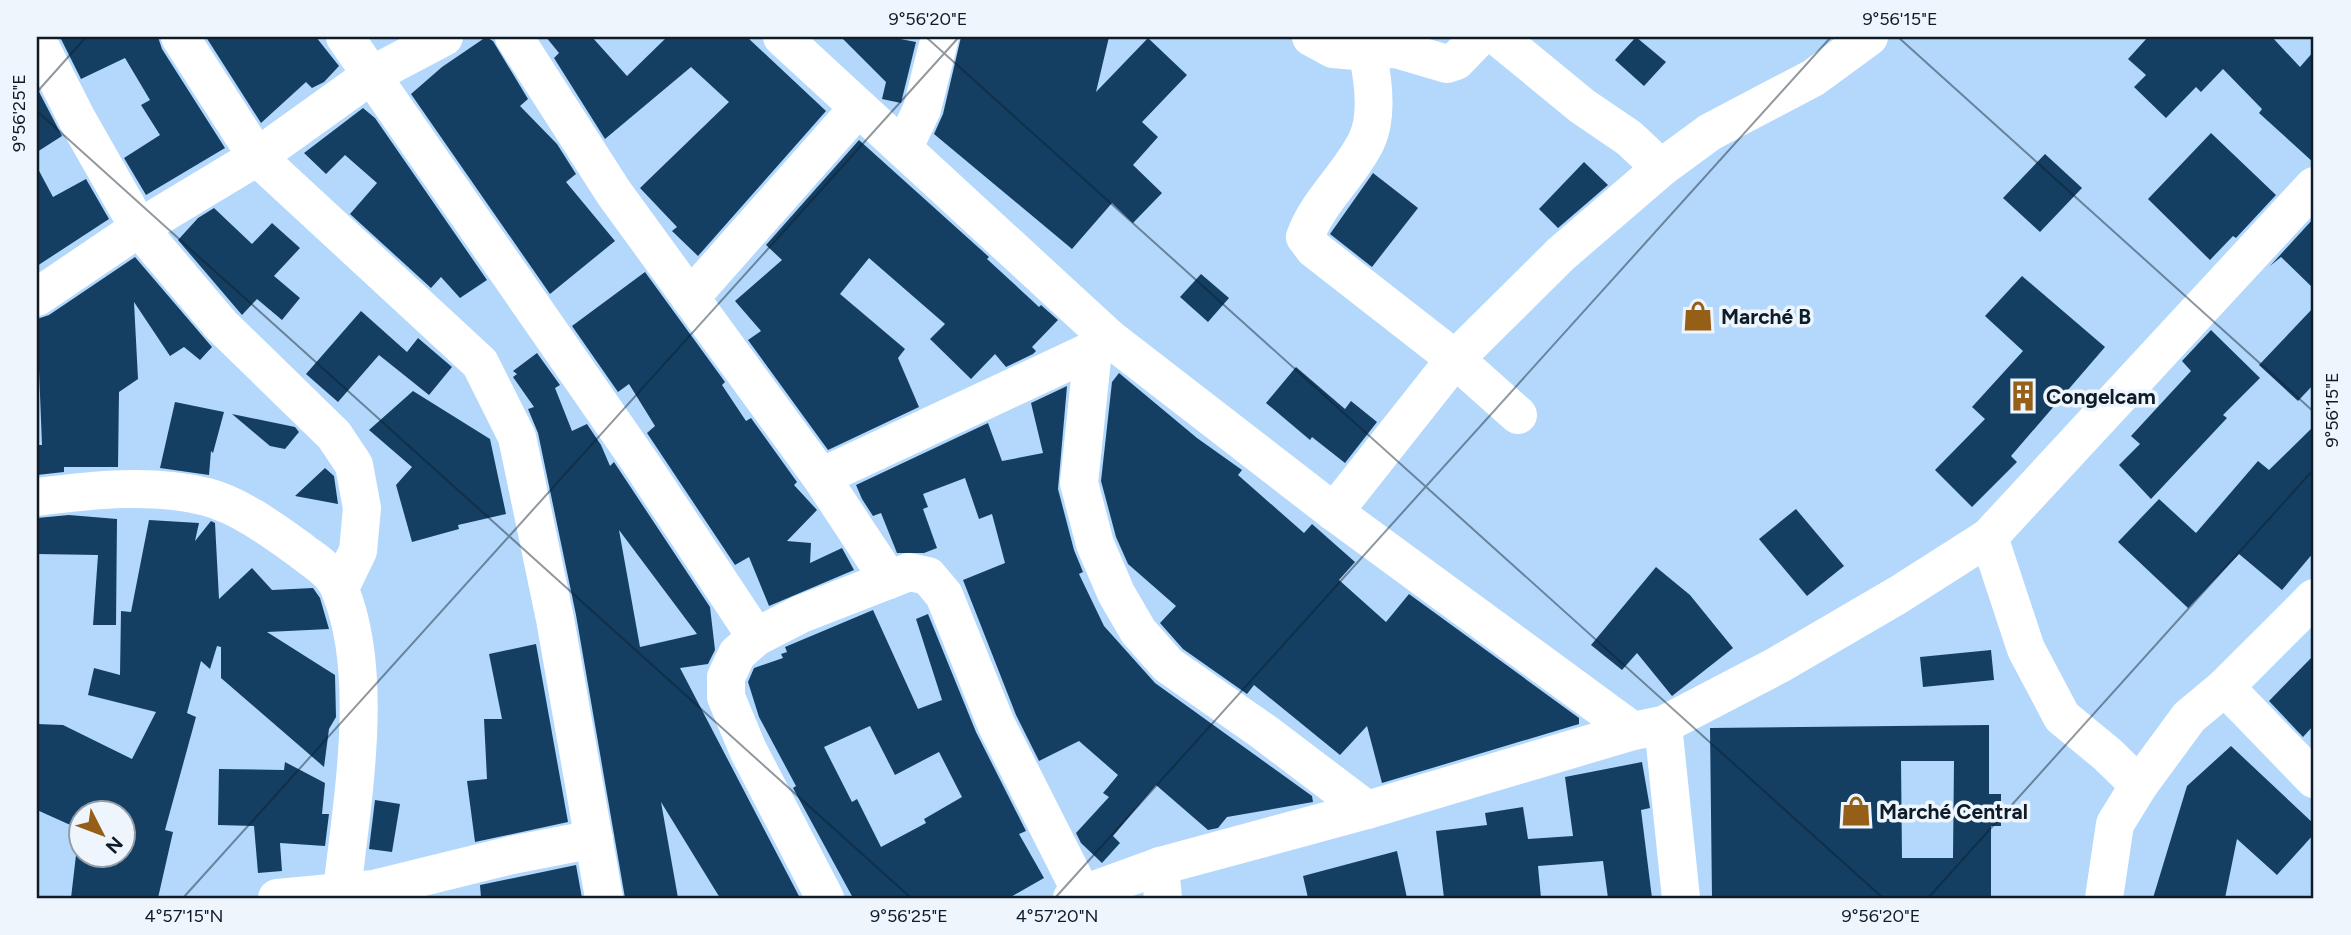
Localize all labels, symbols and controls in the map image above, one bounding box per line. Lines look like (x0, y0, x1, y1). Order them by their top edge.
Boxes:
text: 9°56'20"E (889, 8, 967, 30)
text: 9°56'15"E (1862, 8, 1938, 30)
text: 9°56'25"E (8, 74, 30, 152)
shop icon: Marché B (1681, 299, 1715, 333)
place label: Marché B (1721, 304, 1811, 329)
text: 9°56'15"E (2321, 372, 2343, 448)
building icon: Congelcam (2006, 379, 2040, 413)
place label: Congelcam (2046, 384, 2156, 409)
shop icon: Marché Central (1839, 794, 1873, 828)
north arrow (66, 799, 136, 869)
place label: Marché Central (1879, 799, 2028, 824)
text: N (101, 832, 128, 858)
text: 4°57'15"N (145, 905, 223, 927)
text: 9°56'25"E (870, 905, 948, 927)
text: 4°57'20"N (1016, 905, 1098, 927)
text: 9°56'20"E (1842, 905, 1920, 927)

